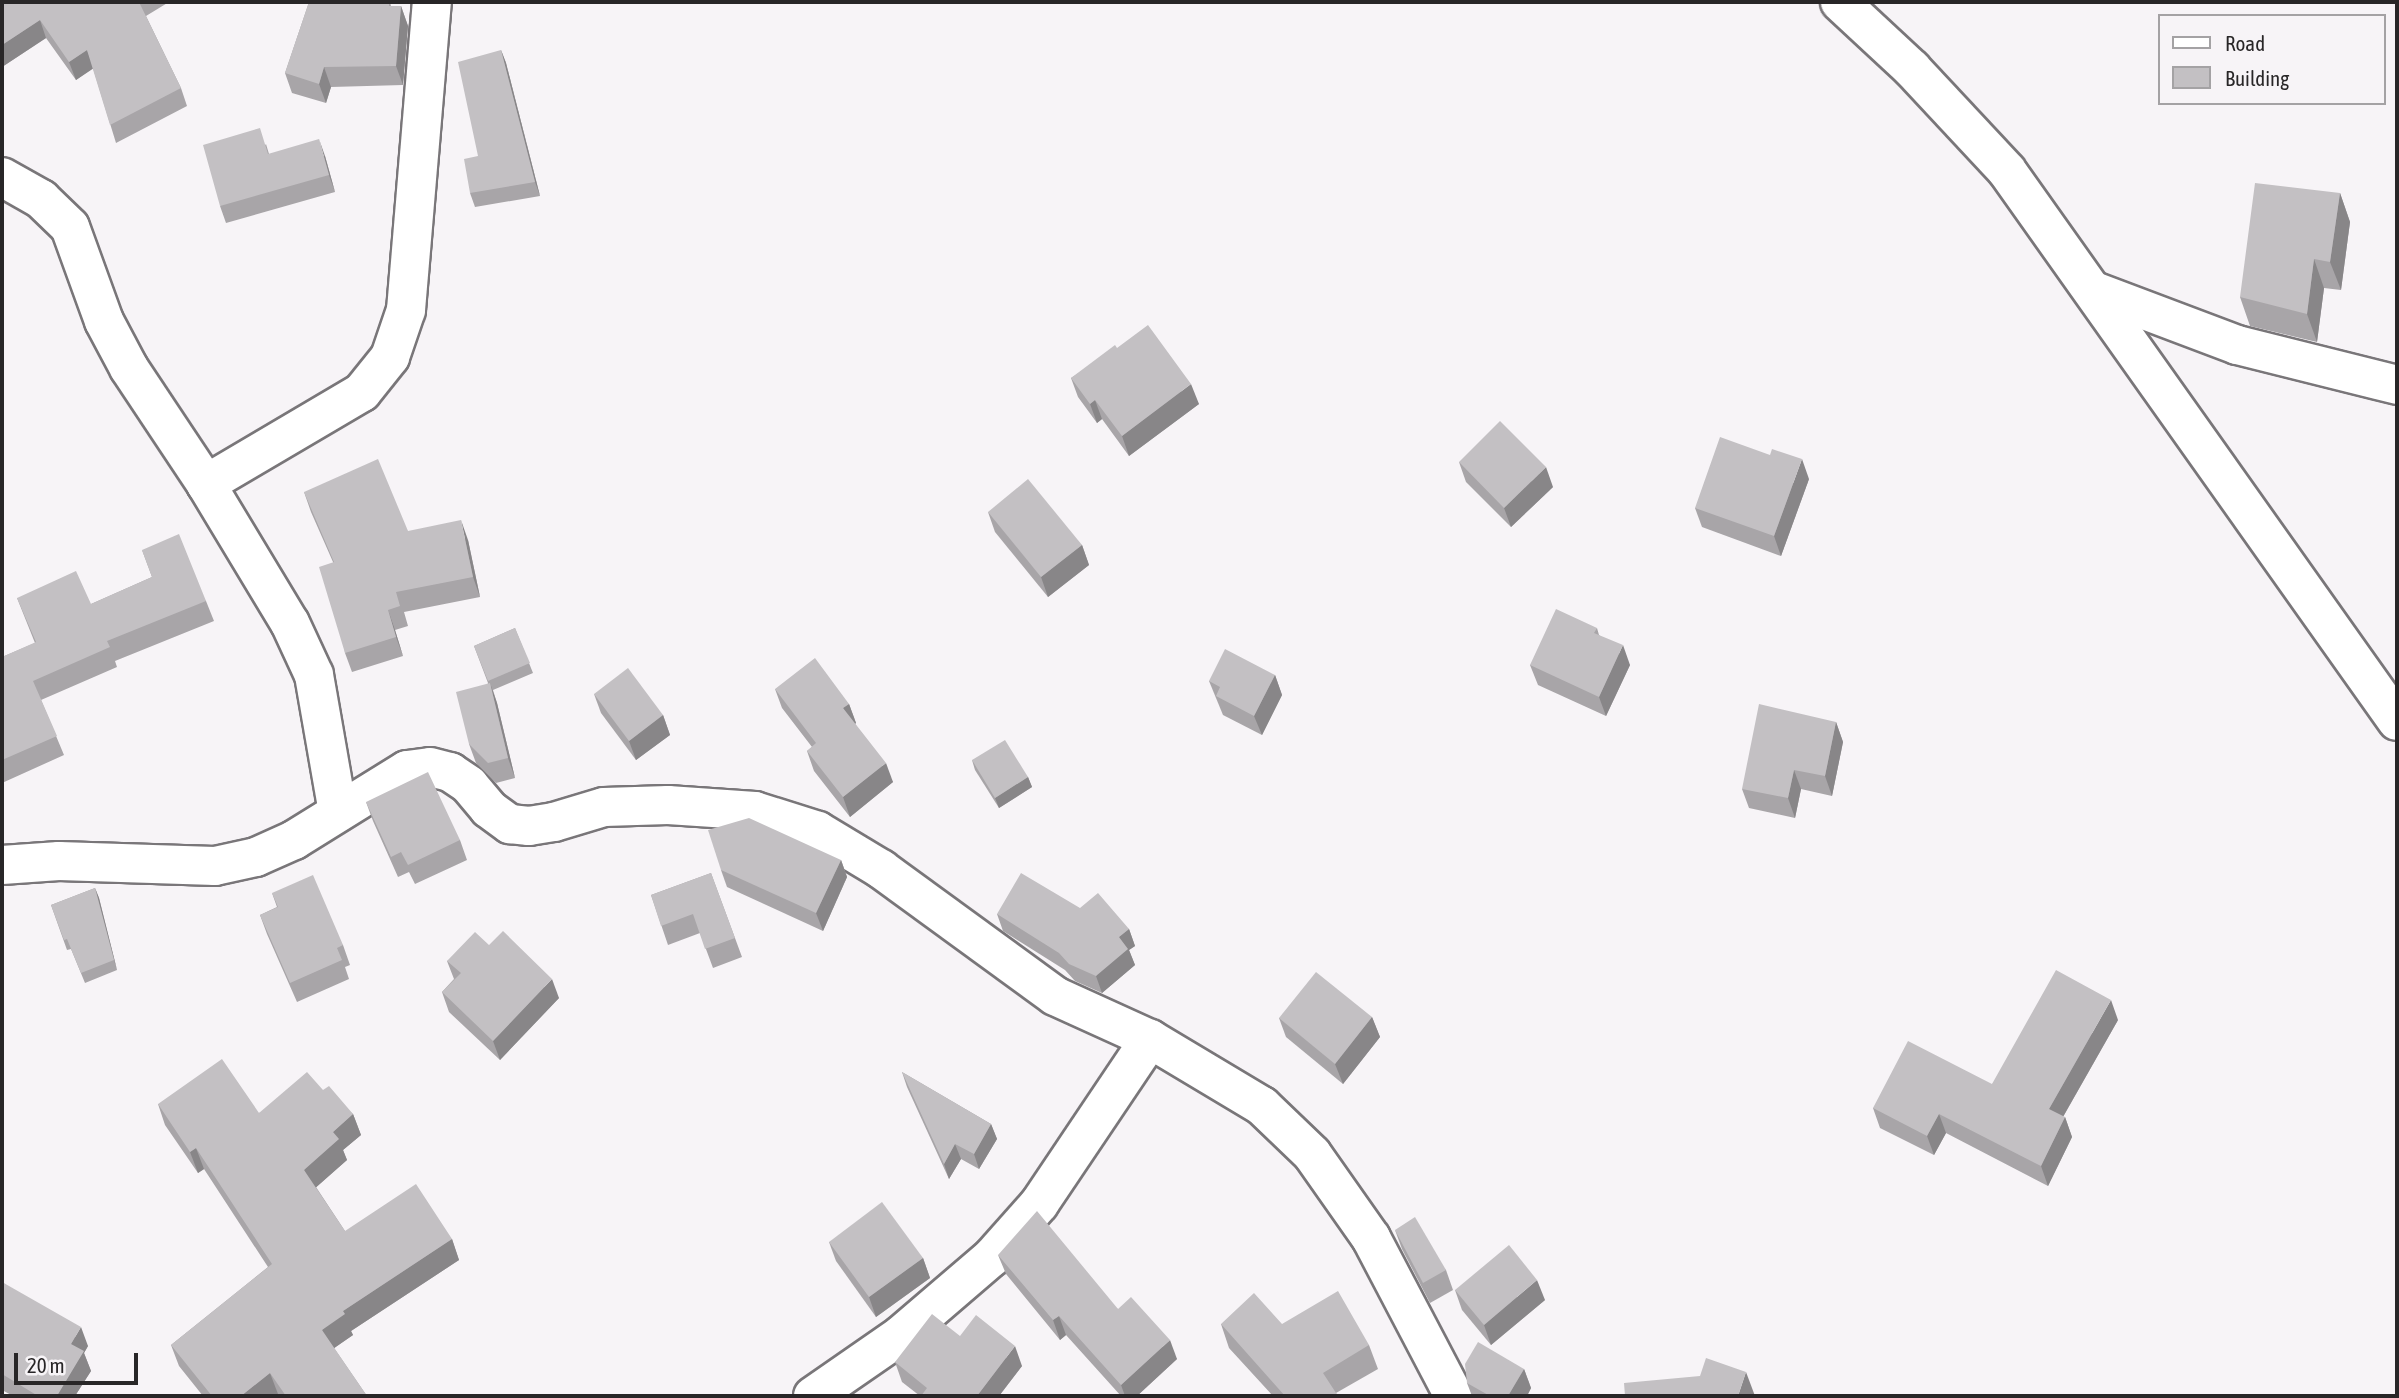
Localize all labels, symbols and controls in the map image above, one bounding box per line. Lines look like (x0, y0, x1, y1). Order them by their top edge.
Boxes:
legend (2158, 14, 2385, 105)
text: Road (2225, 31, 2265, 55)
text: Building (2225, 66, 2289, 90)
scale bar (18, 1338, 142, 1382)
text: 20 m (27, 1353, 65, 1377)

